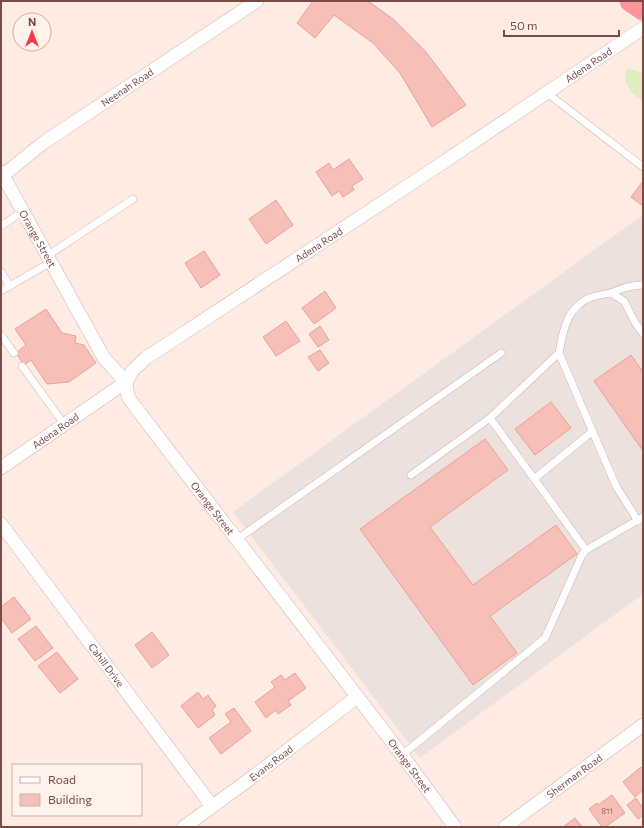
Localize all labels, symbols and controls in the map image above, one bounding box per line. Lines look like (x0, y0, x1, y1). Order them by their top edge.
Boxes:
north arrow (12, 12, 52, 52)
scale bar (504, 12, 619, 38)
text: N (28, 15, 36, 28)
text: 50 m (510, 18, 538, 32)
street label: Adena Road (563, 45, 614, 85)
street label: Neenah Road (99, 65, 156, 109)
street label: Orange Street (17, 208, 59, 269)
street label: Adena Road (293, 224, 345, 264)
street label: Adena Road (30, 410, 81, 451)
street label: Orange Street (189, 479, 237, 537)
street label: Cahill Drive (86, 641, 127, 689)
street label: Orange Street (386, 736, 433, 795)
street label: Evans Road (247, 742, 295, 783)
street label: Sherman Road (544, 751, 604, 800)
legend (12, 764, 142, 816)
text: Road (48, 772, 76, 786)
text: Building (48, 792, 92, 806)
house number: 811 (601, 806, 613, 816)

